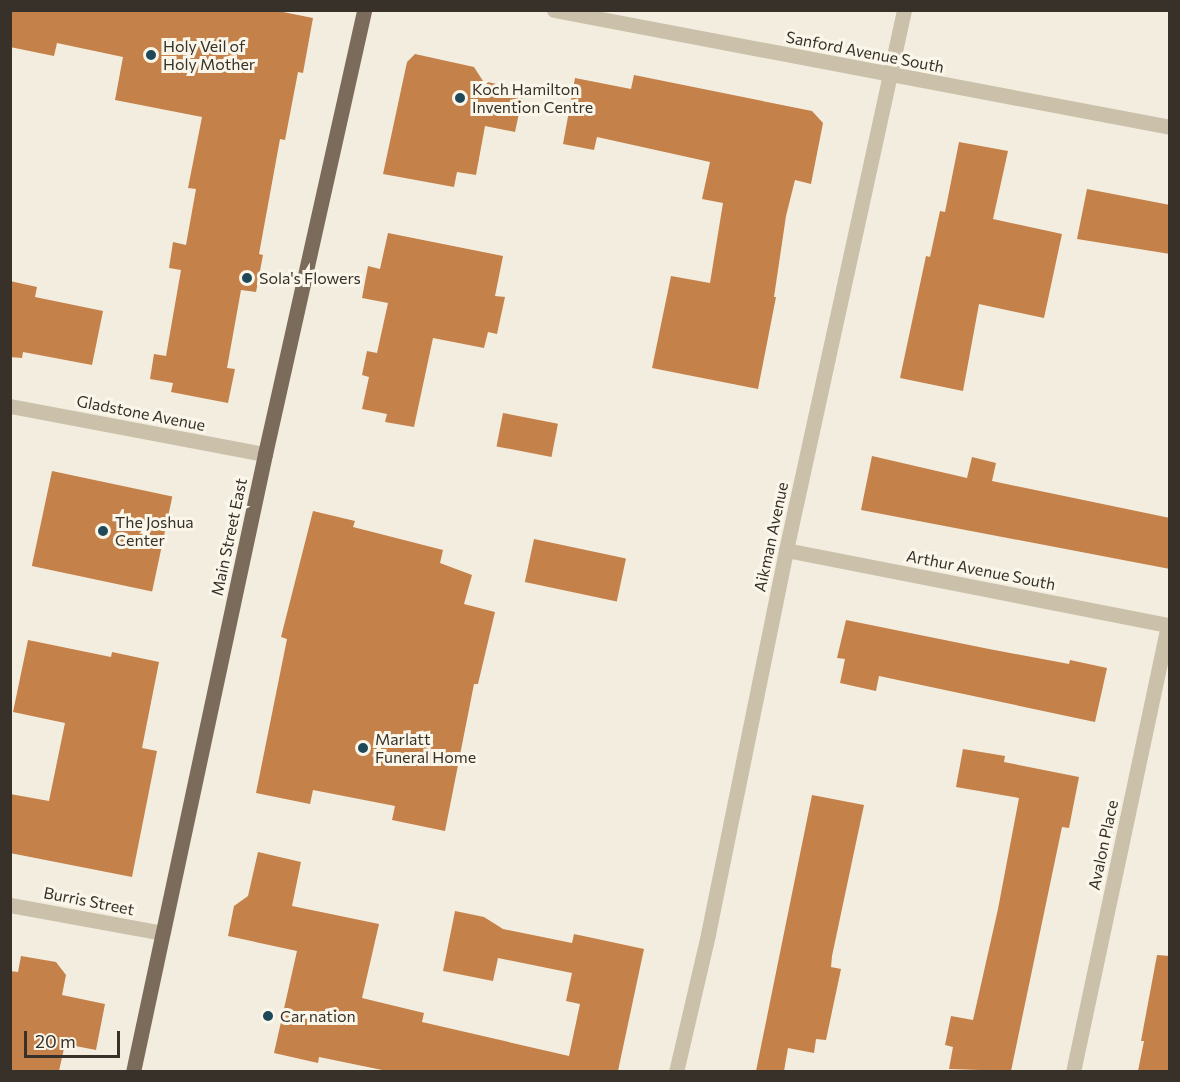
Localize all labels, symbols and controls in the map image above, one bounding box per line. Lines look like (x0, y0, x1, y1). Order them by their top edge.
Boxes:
street label: Sanford Avenue South (784, 27, 946, 77)
place label: Holy Veil of Holy Mother (163, 36, 255, 74)
marker: Holy Veil of Holy Mother (144, 48, 158, 62)
place label: Koch Hamilton Invention Centre (472, 79, 593, 117)
marker: Koch Hamilton Invention Centre (453, 91, 467, 105)
place label: Sola's Flowers (259, 268, 361, 288)
marker: Sola's Flowers (240, 271, 254, 285)
street label: Gladstone Avenue (75, 391, 207, 435)
street label: Main Street East (207, 476, 251, 598)
street label: Aikman Avenue (750, 480, 792, 594)
place label: The Joshua Center (115, 512, 194, 550)
marker: The Joshua Center (96, 524, 110, 538)
street label: Arthur Avenue South (905, 546, 1057, 594)
place label: Marlatt Funeral Home (375, 729, 476, 767)
marker: Marlatt Funeral Home (356, 741, 370, 755)
street label: Avalon Place (1084, 798, 1122, 892)
street label: Burris Street (42, 883, 136, 919)
place label: Car nation (280, 1006, 356, 1026)
marker: Car nation (261, 1009, 275, 1023)
scale bar (27, 1019, 123, 1057)
text: 20 m (35, 1030, 76, 1052)

